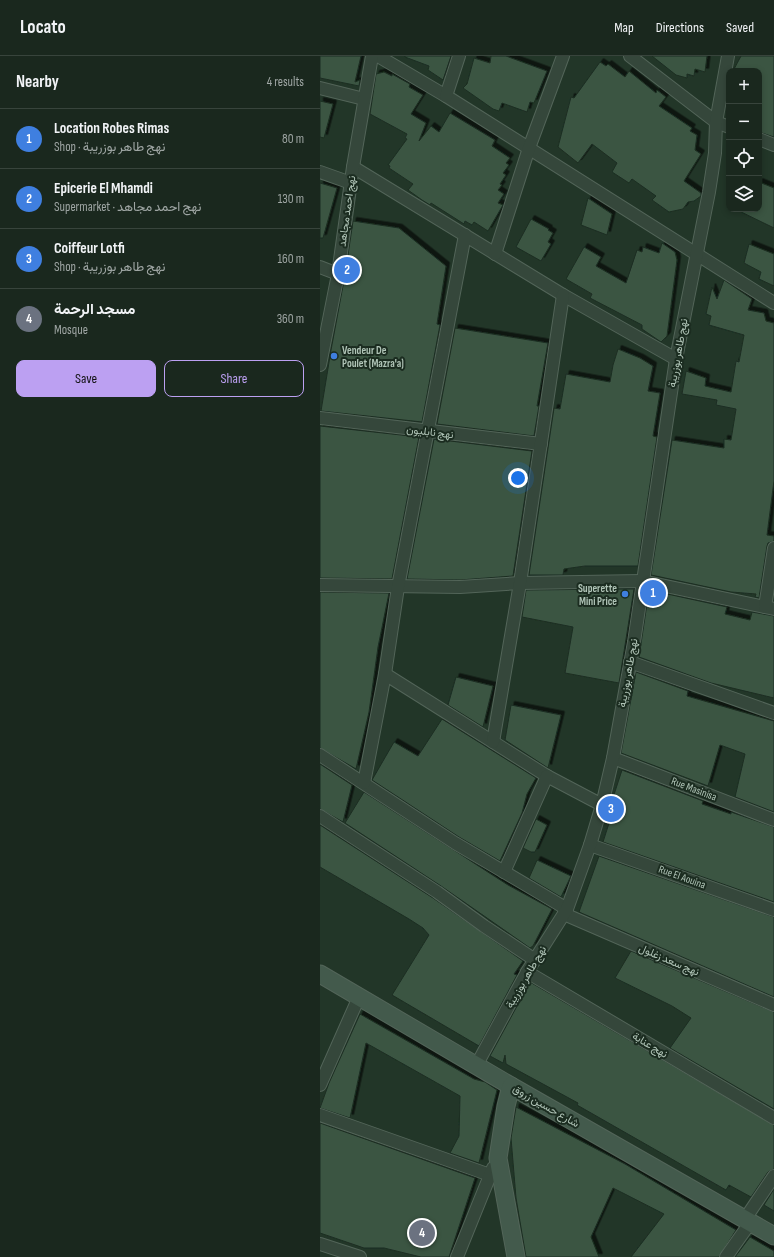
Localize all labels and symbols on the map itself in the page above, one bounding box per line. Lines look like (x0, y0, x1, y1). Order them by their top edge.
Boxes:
street label: نهج احمد مجاهد (336, 175, 359, 247)
pin: 2 (334, 255, 360, 285)
street label: نهج طاهر بوزريبة (666, 317, 691, 389)
place label: Vendeur De Poulet (Mazra'a) (342, 344, 404, 370)
marker: Vendeur De Poulet (Mazra'a) (329, 351, 339, 361)
street label: نهج نابليون (405, 423, 454, 442)
your location (508, 468, 528, 488)
pin: 1 (640, 578, 666, 608)
place label: Superette Mini Price (578, 582, 617, 608)
marker: Superette Mini Price (620, 589, 630, 599)
street label: نهج طاهر بوزريبة (616, 637, 641, 709)
street label: Rue Masinisa (669, 774, 719, 804)
pin: 3 (598, 794, 624, 824)
street label: Rue El Aouina (657, 862, 707, 892)
street label: نهج سعد زغلول (636, 941, 701, 980)
street label: نهج طاهر بوزريبة (503, 943, 550, 1011)
street label: نهج عنابة (629, 1029, 670, 1062)
street label: شارع حسين زروق (510, 1082, 582, 1131)
pin: 4 (409, 1218, 435, 1248)

